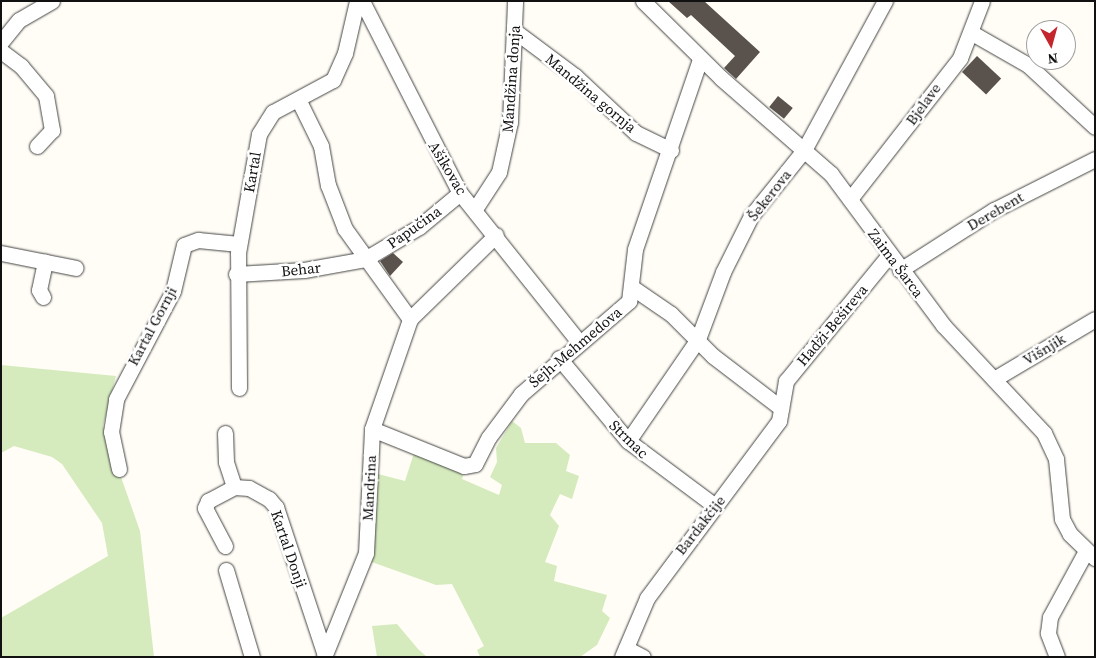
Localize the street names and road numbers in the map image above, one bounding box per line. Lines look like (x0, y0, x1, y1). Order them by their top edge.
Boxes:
street label: Mandžina donja (498, 25, 524, 133)
street label: Mandžina gornja (542, 50, 640, 136)
street label: Bjelave (902, 79, 944, 129)
street label: Ašikovac (425, 138, 471, 198)
street label: Kartal (240, 150, 264, 194)
street label: Šekerova (743, 166, 795, 224)
street label: Derebent (964, 188, 1026, 234)
street label: Papučina (383, 202, 445, 252)
street label: Zaima Šarca (864, 225, 928, 301)
street label: Behar (280, 258, 322, 280)
street label: Hadži-Bešireva (793, 281, 871, 369)
street label: Kartal Gornji (124, 283, 180, 369)
street label: Šejh-Mehmedova (525, 303, 625, 391)
street label: Višnjik (1019, 329, 1069, 369)
street label: Strmac (606, 416, 652, 462)
street label: Mandrina (358, 455, 380, 521)
street label: Bardakčije (671, 492, 729, 558)
street label: Kartal Donji (267, 508, 311, 590)

